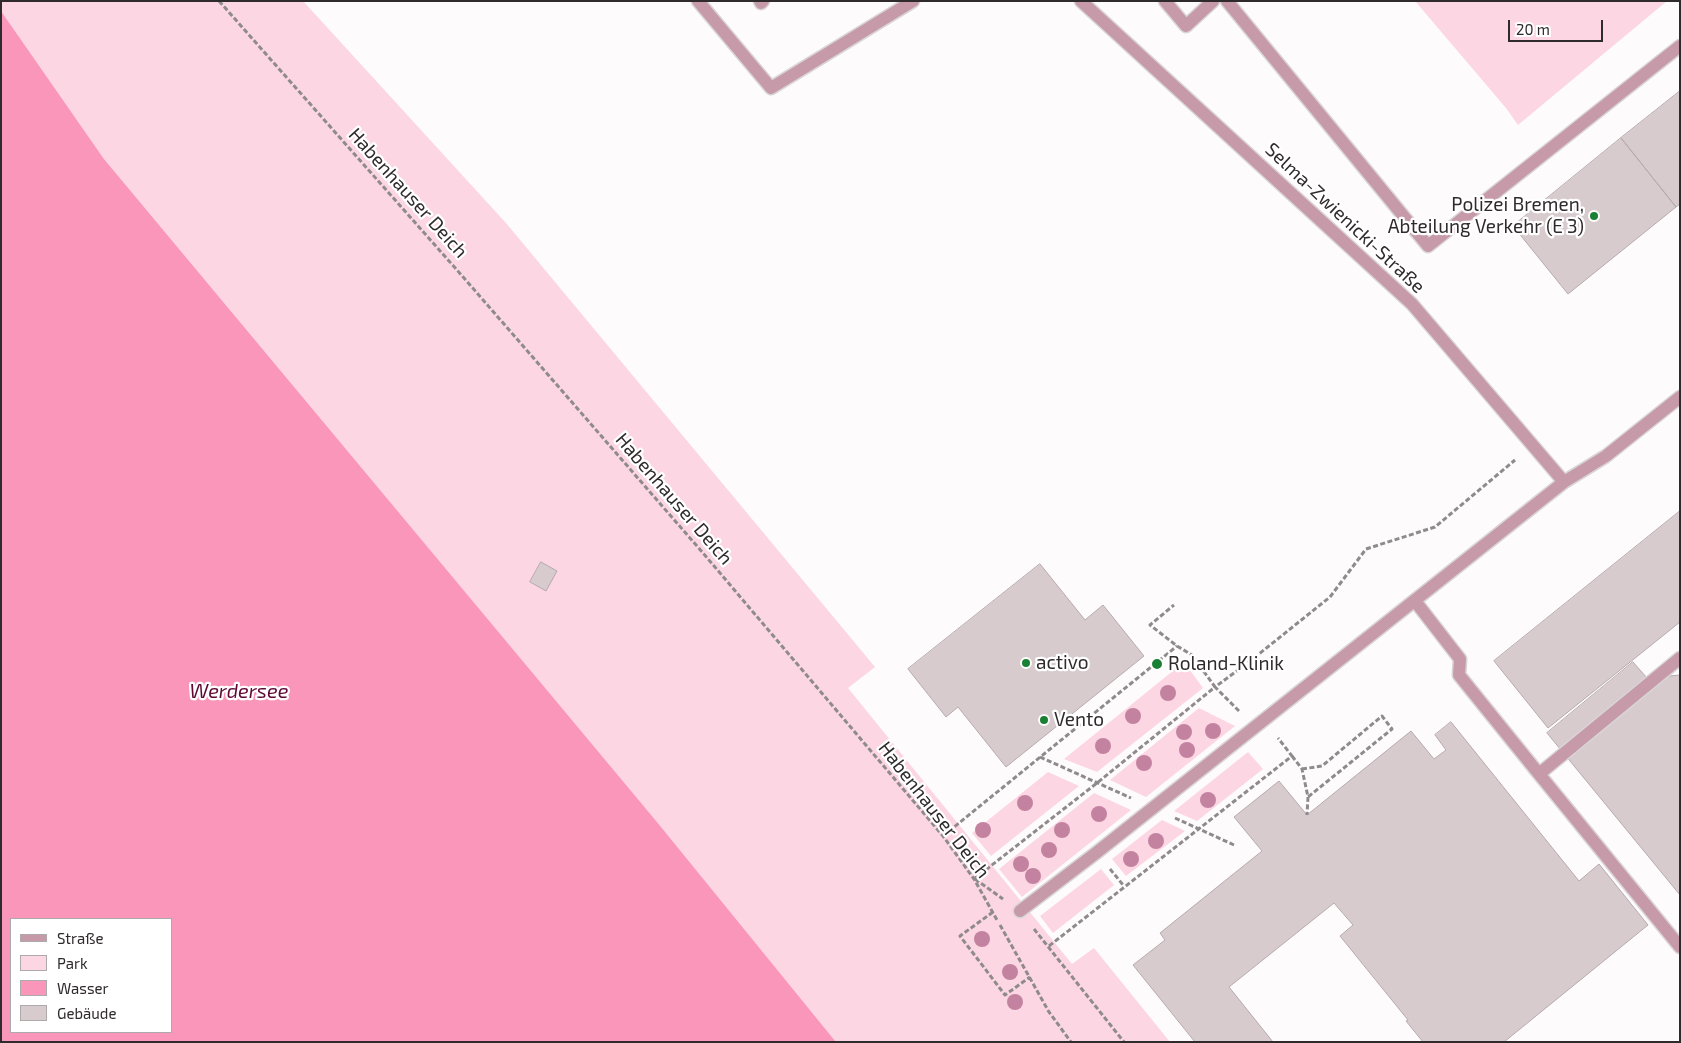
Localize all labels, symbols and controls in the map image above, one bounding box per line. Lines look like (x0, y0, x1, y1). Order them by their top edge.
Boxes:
scale bar (1511, 10, 1606, 42)
text: 20 m (1516, 20, 1550, 38)
street label: Habenhauser Deich (344, 123, 472, 263)
street label: Selma-Zwienicki-Straße (1260, 138, 1430, 298)
place label: Polizei Bremen, Abteilung Verkehr (E 3) (1388, 194, 1584, 238)
marker: Polizei Bremen, Abteilung Verkehr (E 3) (1588, 210, 1600, 222)
street label: Habenhauser Deich (611, 428, 737, 570)
place label: activo (1036, 652, 1088, 674)
place label: Roland-Klinik (1168, 653, 1284, 675)
marker: activo (1020, 657, 1032, 669)
marker: Roland-Klinik (1150, 657, 1164, 671)
water label: Werdersee (190, 679, 288, 703)
place label: Vento (1054, 709, 1104, 731)
marker: Vento (1038, 714, 1050, 726)
street label: Habenhauser Deich (874, 737, 994, 883)
legend (10, 918, 172, 1033)
text: Straße (57, 929, 103, 947)
text: Park (57, 954, 88, 972)
text: Wasser (57, 979, 109, 997)
text: Gebäude (57, 1004, 116, 1022)

